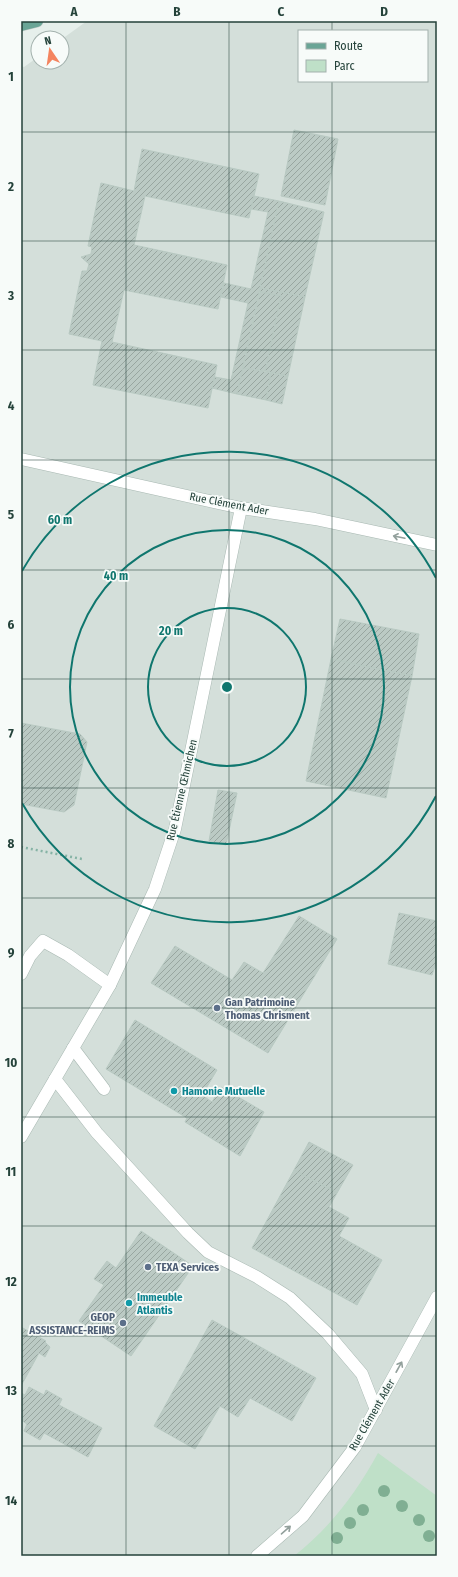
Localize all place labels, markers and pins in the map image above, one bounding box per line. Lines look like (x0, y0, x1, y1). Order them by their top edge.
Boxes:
centre of rings (220, 680, 234, 694)
place label: Gan Patrimoine Thomas Chrisment (225, 996, 310, 1022)
marker: Gan Patrimoine Thomas Chrisment (212, 1003, 222, 1013)
place label: Hamonie Mutuelle (182, 1085, 266, 1098)
marker: Hamonie Mutuelle (169, 1086, 179, 1096)
place label: TEXA Services (156, 1261, 219, 1274)
marker: TEXA Services (143, 1262, 153, 1272)
place label: Immeuble Atlantis (136, 1291, 183, 1317)
marker: Immeuble Atlantis (124, 1298, 134, 1308)
place label: GEOP ASSISTANCE-REIMS (28, 1311, 115, 1337)
marker: GEOP ASSISTANCE-REIMS (118, 1318, 128, 1328)

